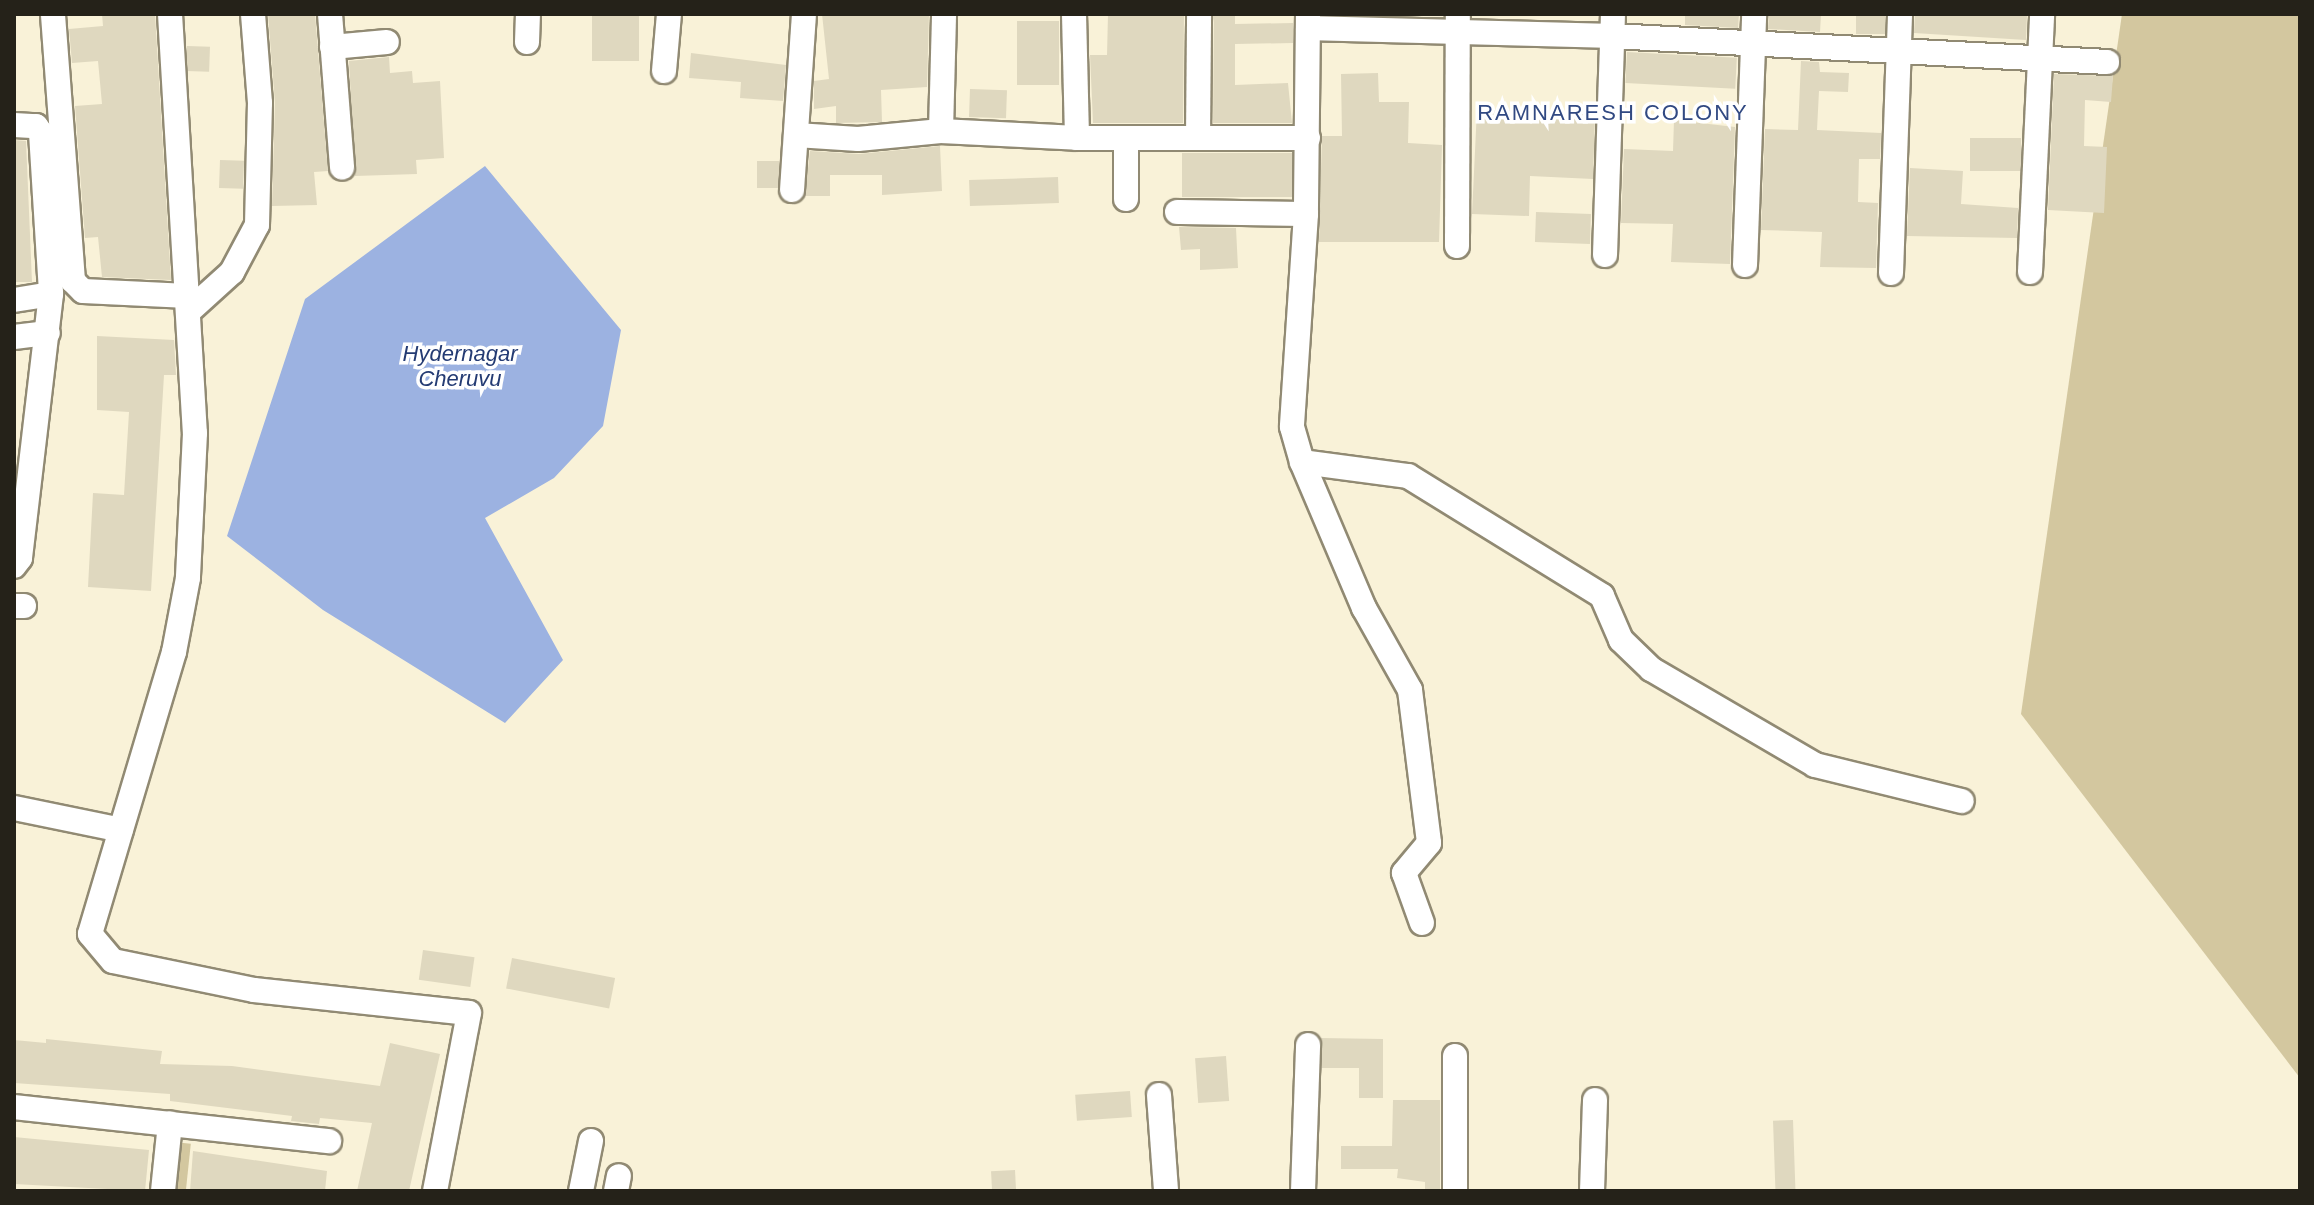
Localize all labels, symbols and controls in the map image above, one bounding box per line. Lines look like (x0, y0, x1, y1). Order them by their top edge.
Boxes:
district label: RAMNARESH COLONY (1477, 100, 1749, 126)
water label: Hydernagar Cheruvu (403, 340, 517, 392)

